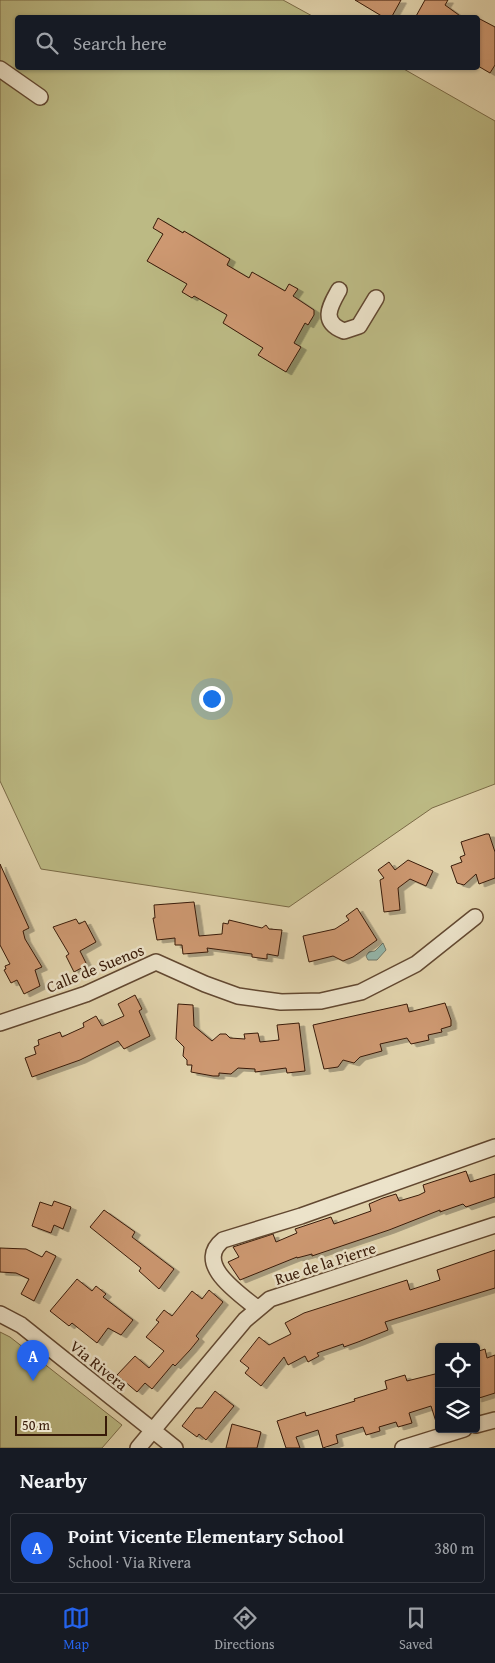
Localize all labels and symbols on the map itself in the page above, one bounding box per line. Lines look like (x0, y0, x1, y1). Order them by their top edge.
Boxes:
your location (199, 686, 225, 712)
street label: Calle de Suenos (43, 938, 147, 998)
street label: Rue de la Pierre (271, 1235, 379, 1291)
street label: Via Rivera (65, 1334, 134, 1396)
pin: A (17, 1340, 49, 1381)
scale bar (15, 1413, 108, 1436)

